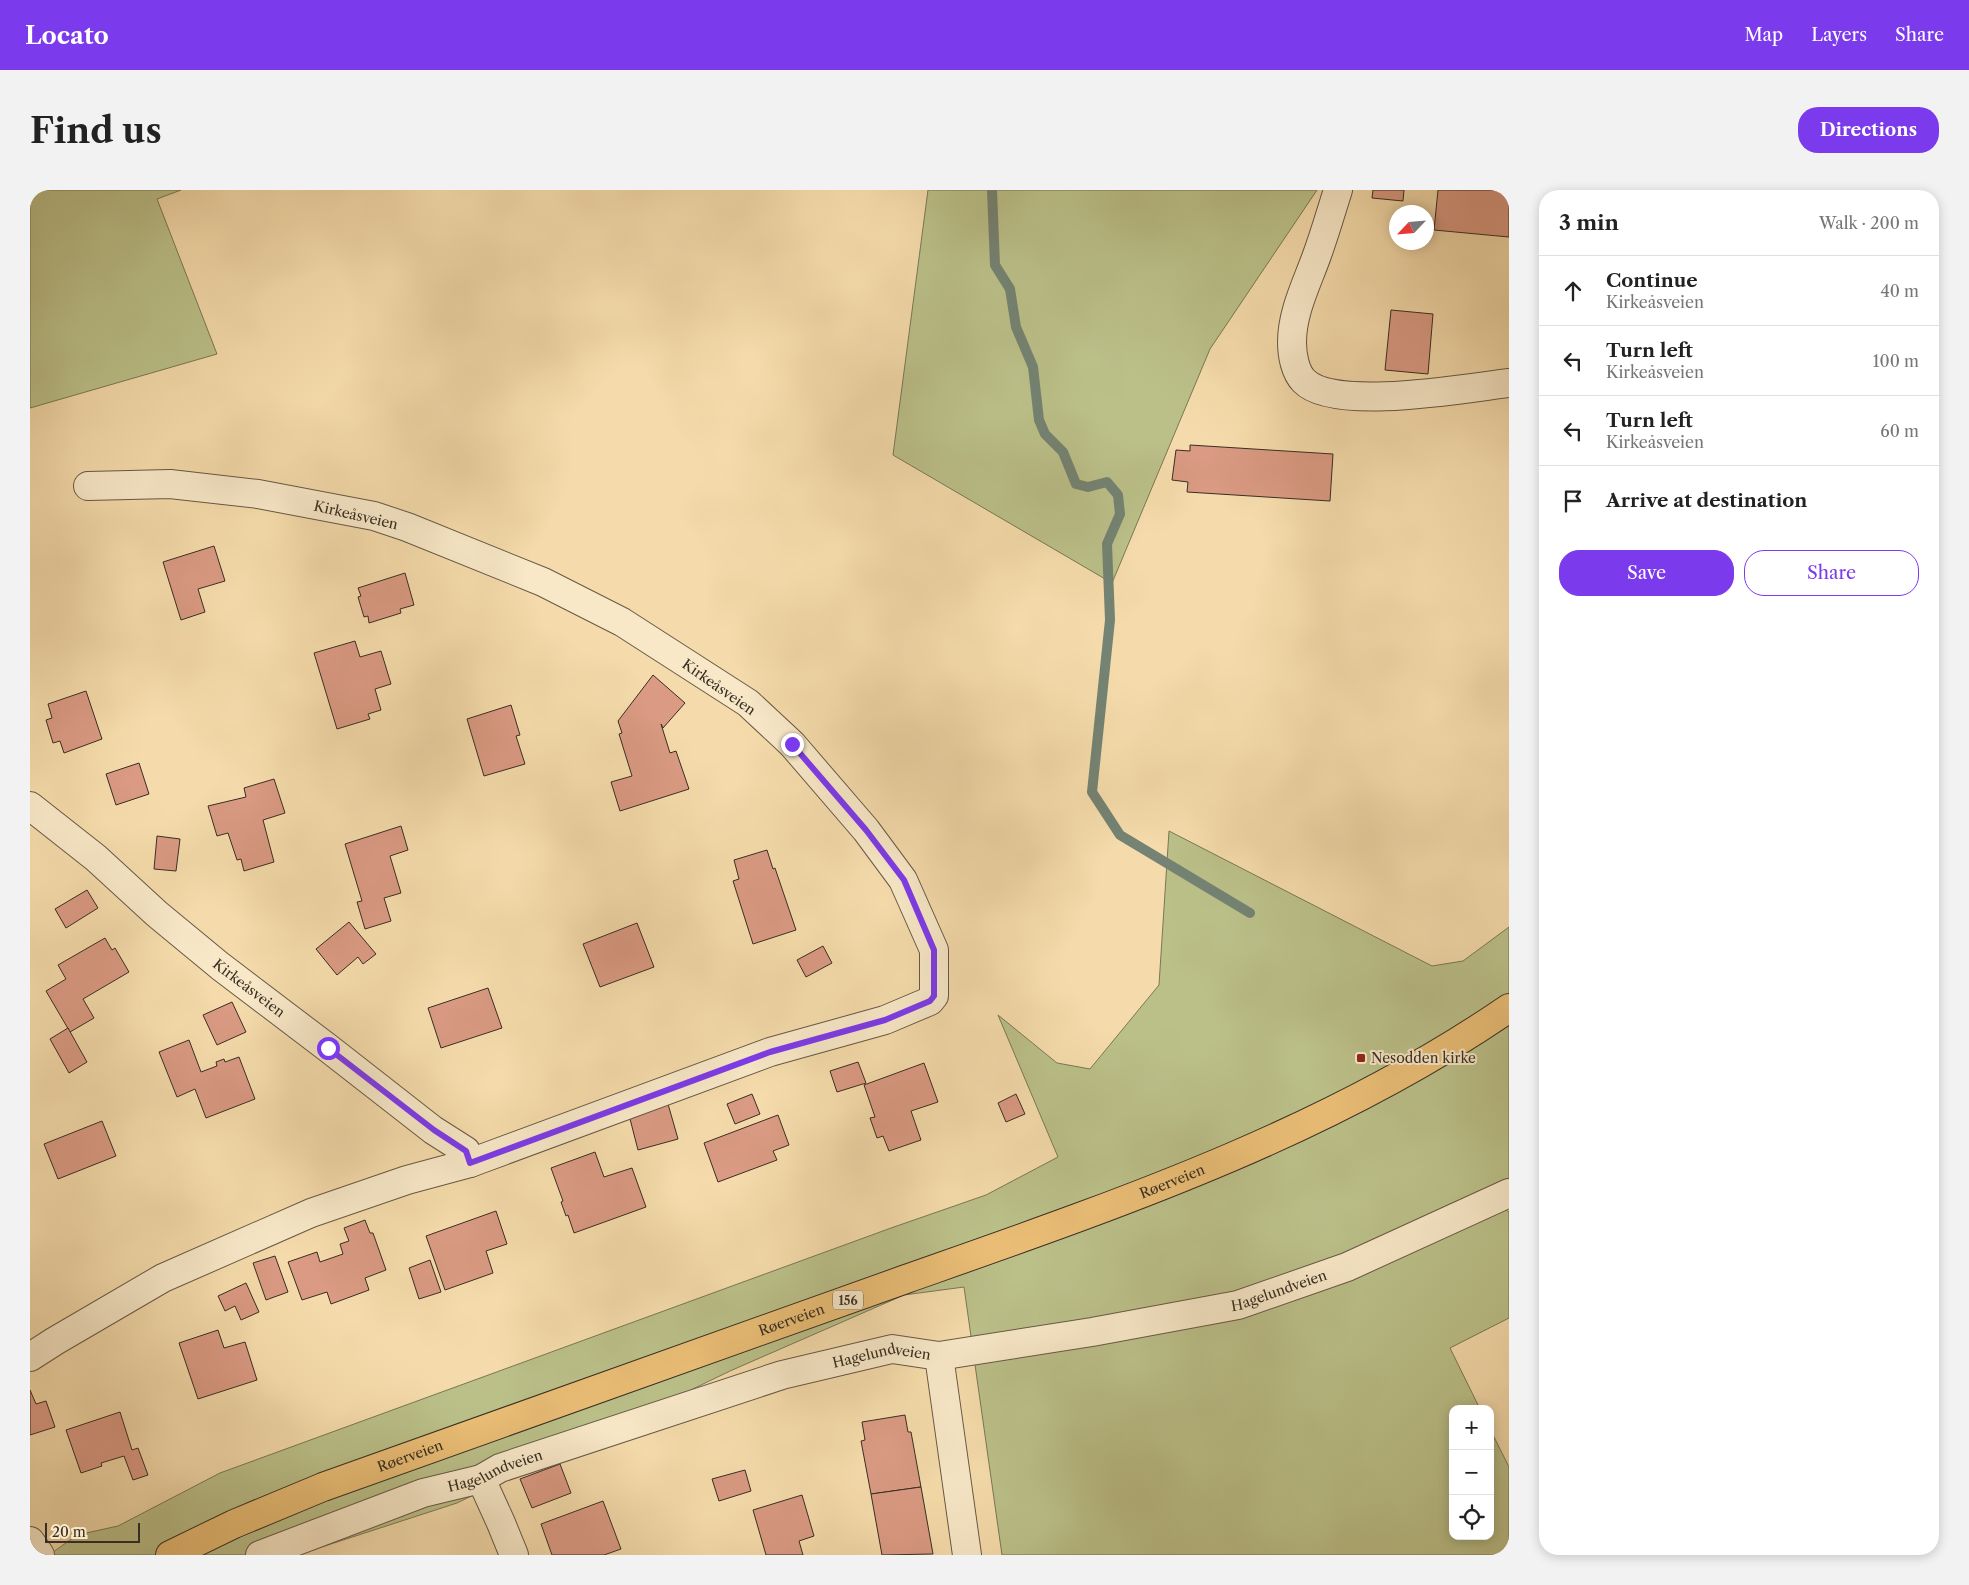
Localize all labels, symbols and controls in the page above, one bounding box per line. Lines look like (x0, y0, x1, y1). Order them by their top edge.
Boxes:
text: Locato (25, 21, 109, 50)
text: Map (1745, 24, 1783, 46)
text: Layers (1811, 24, 1867, 46)
text: Share (1895, 24, 1944, 46)
button: Directions (1798, 107, 1939, 153)
text: Find us (30, 109, 162, 152)
north arrow (1389, 205, 1434, 250)
text: 3 min (1559, 210, 1619, 235)
text: Walk · 200 m (1819, 213, 1919, 233)
text: Continue (1606, 269, 1698, 292)
icon: ahead (1559, 277, 1587, 305)
text: 40 m (1880, 281, 1919, 301)
text: Kirkeåsveien (1606, 292, 1704, 312)
text: Turn left (1606, 339, 1693, 362)
icon: left (1559, 347, 1587, 375)
text: 100 m (1873, 351, 1919, 371)
text: Kirkeåsveien (1606, 362, 1704, 382)
text: Turn left (1606, 409, 1693, 432)
icon: left (1559, 417, 1587, 445)
text: 60 m (1880, 421, 1919, 441)
text: Kirkeåsveien (1606, 432, 1704, 452)
icon: arrive (1559, 487, 1587, 515)
text: Arrive at destination (1606, 489, 1807, 512)
street label: Kirkeåsveien (312, 497, 400, 533)
button: Save (1559, 550, 1734, 596)
button: Share (1744, 550, 1919, 596)
street label: Kirkeåsveien (679, 655, 759, 719)
route end (781, 733, 804, 756)
street label: Kirkeåsveien (209, 955, 289, 1021)
route start (317, 1037, 340, 1060)
place label: Nesodden kirke (1371, 1049, 1476, 1067)
marker: Nesodden kirke (1355, 1052, 1367, 1064)
street label: Røerveien (1137, 1160, 1208, 1202)
street label: Hagelundveien (1229, 1266, 1329, 1315)
road number: 156 (833, 1290, 863, 1310)
street label: Røerveien (756, 1300, 827, 1340)
street label: Hagelundveien (830, 1339, 932, 1372)
map controls (1449, 1405, 1494, 1540)
button: + (1449, 1405, 1494, 1450)
street label: Røerveien (375, 1436, 446, 1476)
street label: Hagelundveien (446, 1446, 545, 1496)
button: − (1449, 1450, 1494, 1495)
button: locate (1449, 1495, 1494, 1540)
scale bar (45, 1520, 140, 1543)
text: 20 m (52, 1523, 86, 1541)

